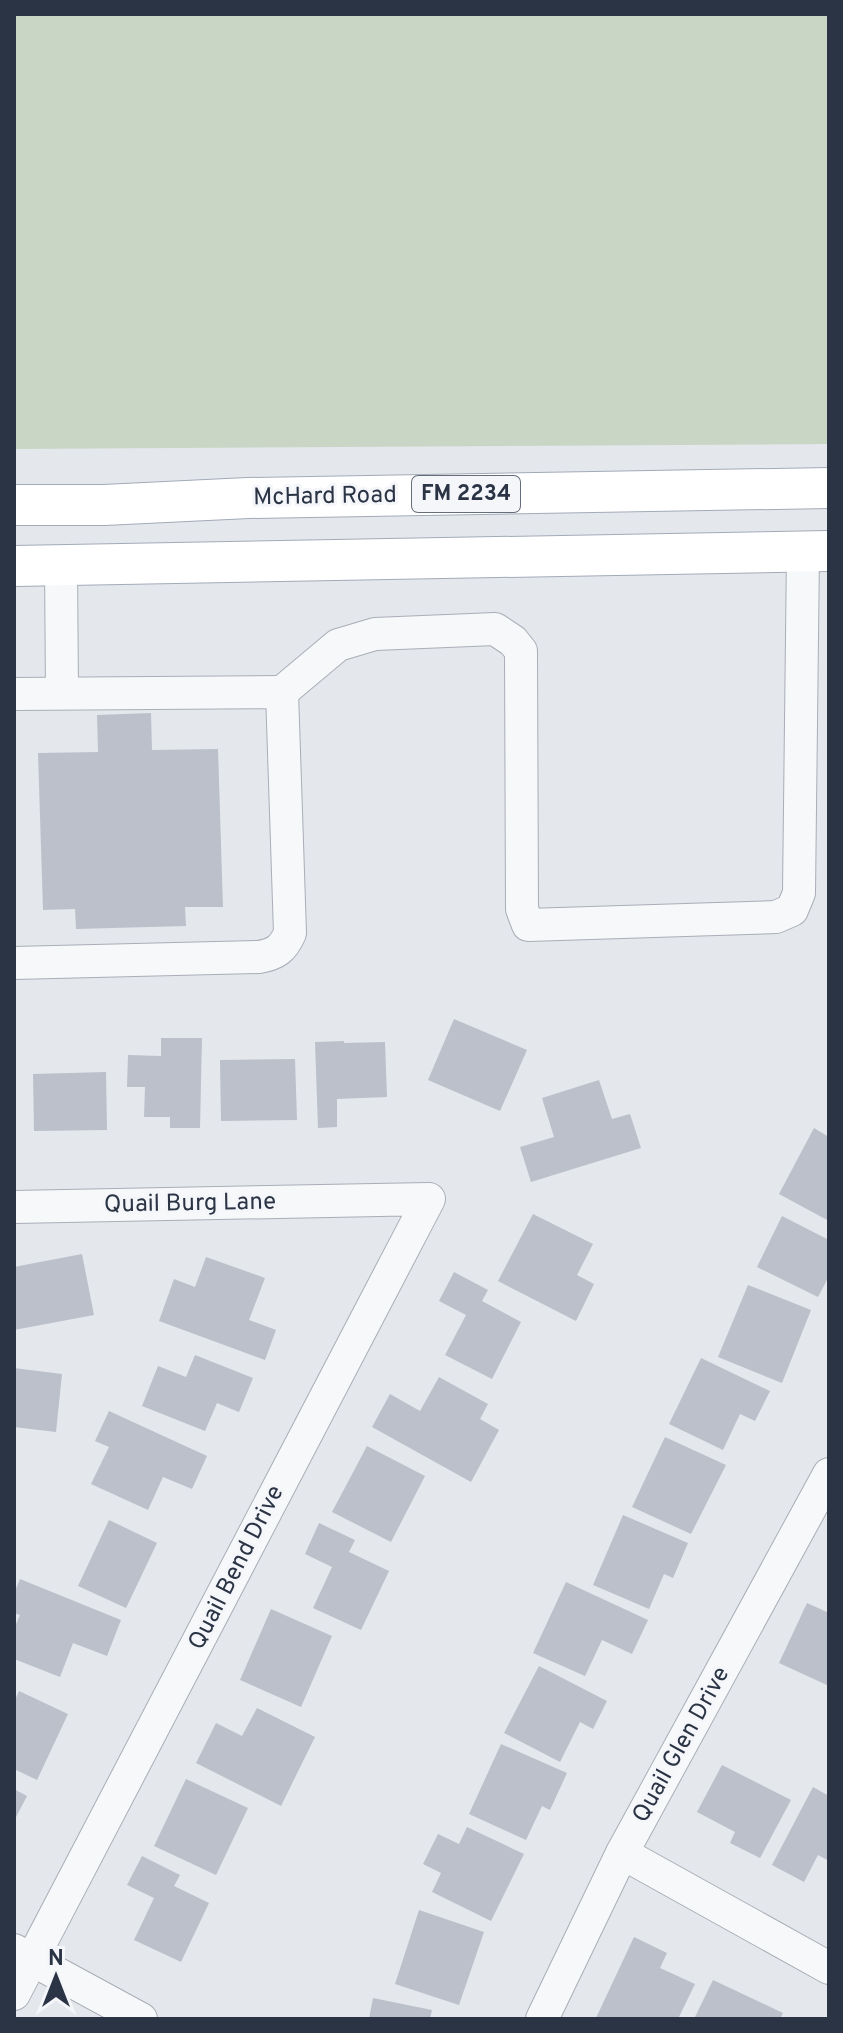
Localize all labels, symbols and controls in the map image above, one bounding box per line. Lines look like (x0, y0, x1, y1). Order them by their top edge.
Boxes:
road number: FM 2234 (412, 476, 520, 512)
street label: McHard Road (253, 481, 397, 513)
street label: Quail Burg Lane (104, 1187, 276, 1221)
street label: Quail Bend Drive (183, 1481, 291, 1655)
street label: Quail Glen Drive (627, 1662, 737, 1828)
north arrow (16, 1937, 96, 2017)
text: N (48, 1946, 64, 1973)

